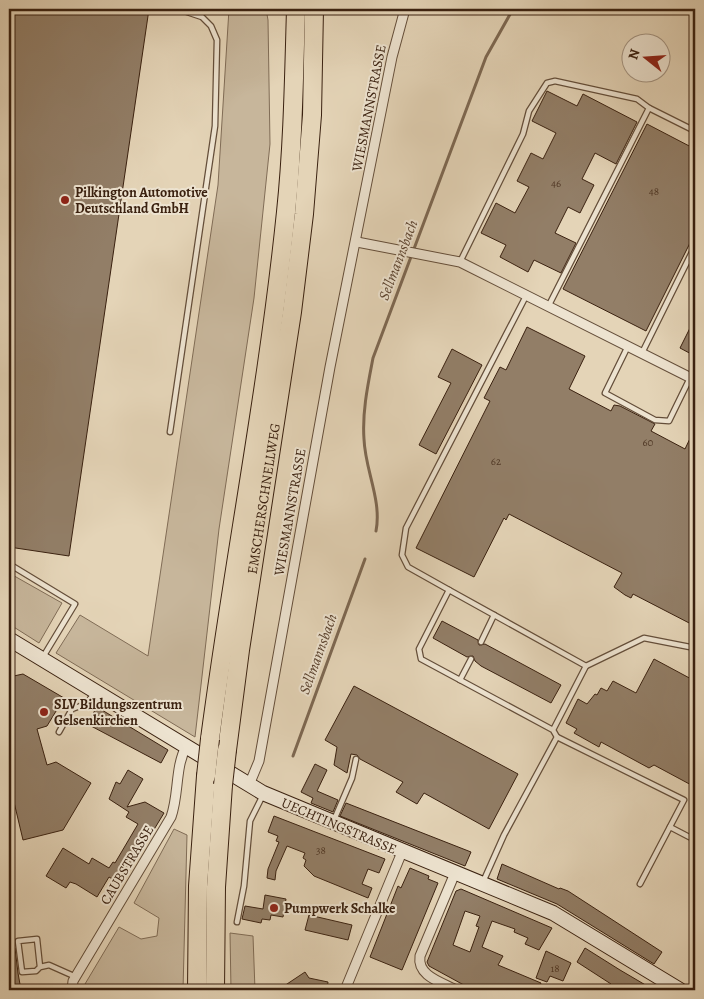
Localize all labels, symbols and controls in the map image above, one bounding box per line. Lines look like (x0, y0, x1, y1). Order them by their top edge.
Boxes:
north arrow (622, 32, 672, 82)
street label: WIESMANNSTRASSE (347, 43, 391, 174)
text: N (623, 47, 645, 62)
house number: 46 (551, 176, 561, 191)
place label: Pilkington Automotive Deutschland GmbH (75, 183, 208, 218)
house number: 48 (649, 184, 659, 199)
marker: Pilkington Automotive Deutschland GmbH (59, 194, 71, 206)
water label: Sellmannsbach (374, 217, 422, 303)
street label: EMSCHERSCHNELLWEG (242, 422, 284, 575)
house number: 60 (643, 435, 654, 450)
street label: WIESMANNSTRASSE (269, 447, 311, 578)
house number: 62 (491, 454, 501, 469)
water label: Sellmannsbach (294, 611, 342, 697)
place label: SLV Bildungszentrum Gelsenkirchen (54, 695, 183, 730)
marker: SLV Bildungszentrum Gelsenkirchen (38, 706, 50, 718)
street label: UECHTINGSTRASSE (278, 793, 400, 859)
street label: CAUBSTRASSE (96, 822, 158, 908)
house number: 38 (316, 843, 326, 858)
place label: Pumpwerk Schalke (284, 899, 396, 918)
marker: Pumpwerk Schalke (268, 902, 280, 914)
house number: 18 (550, 961, 560, 976)

